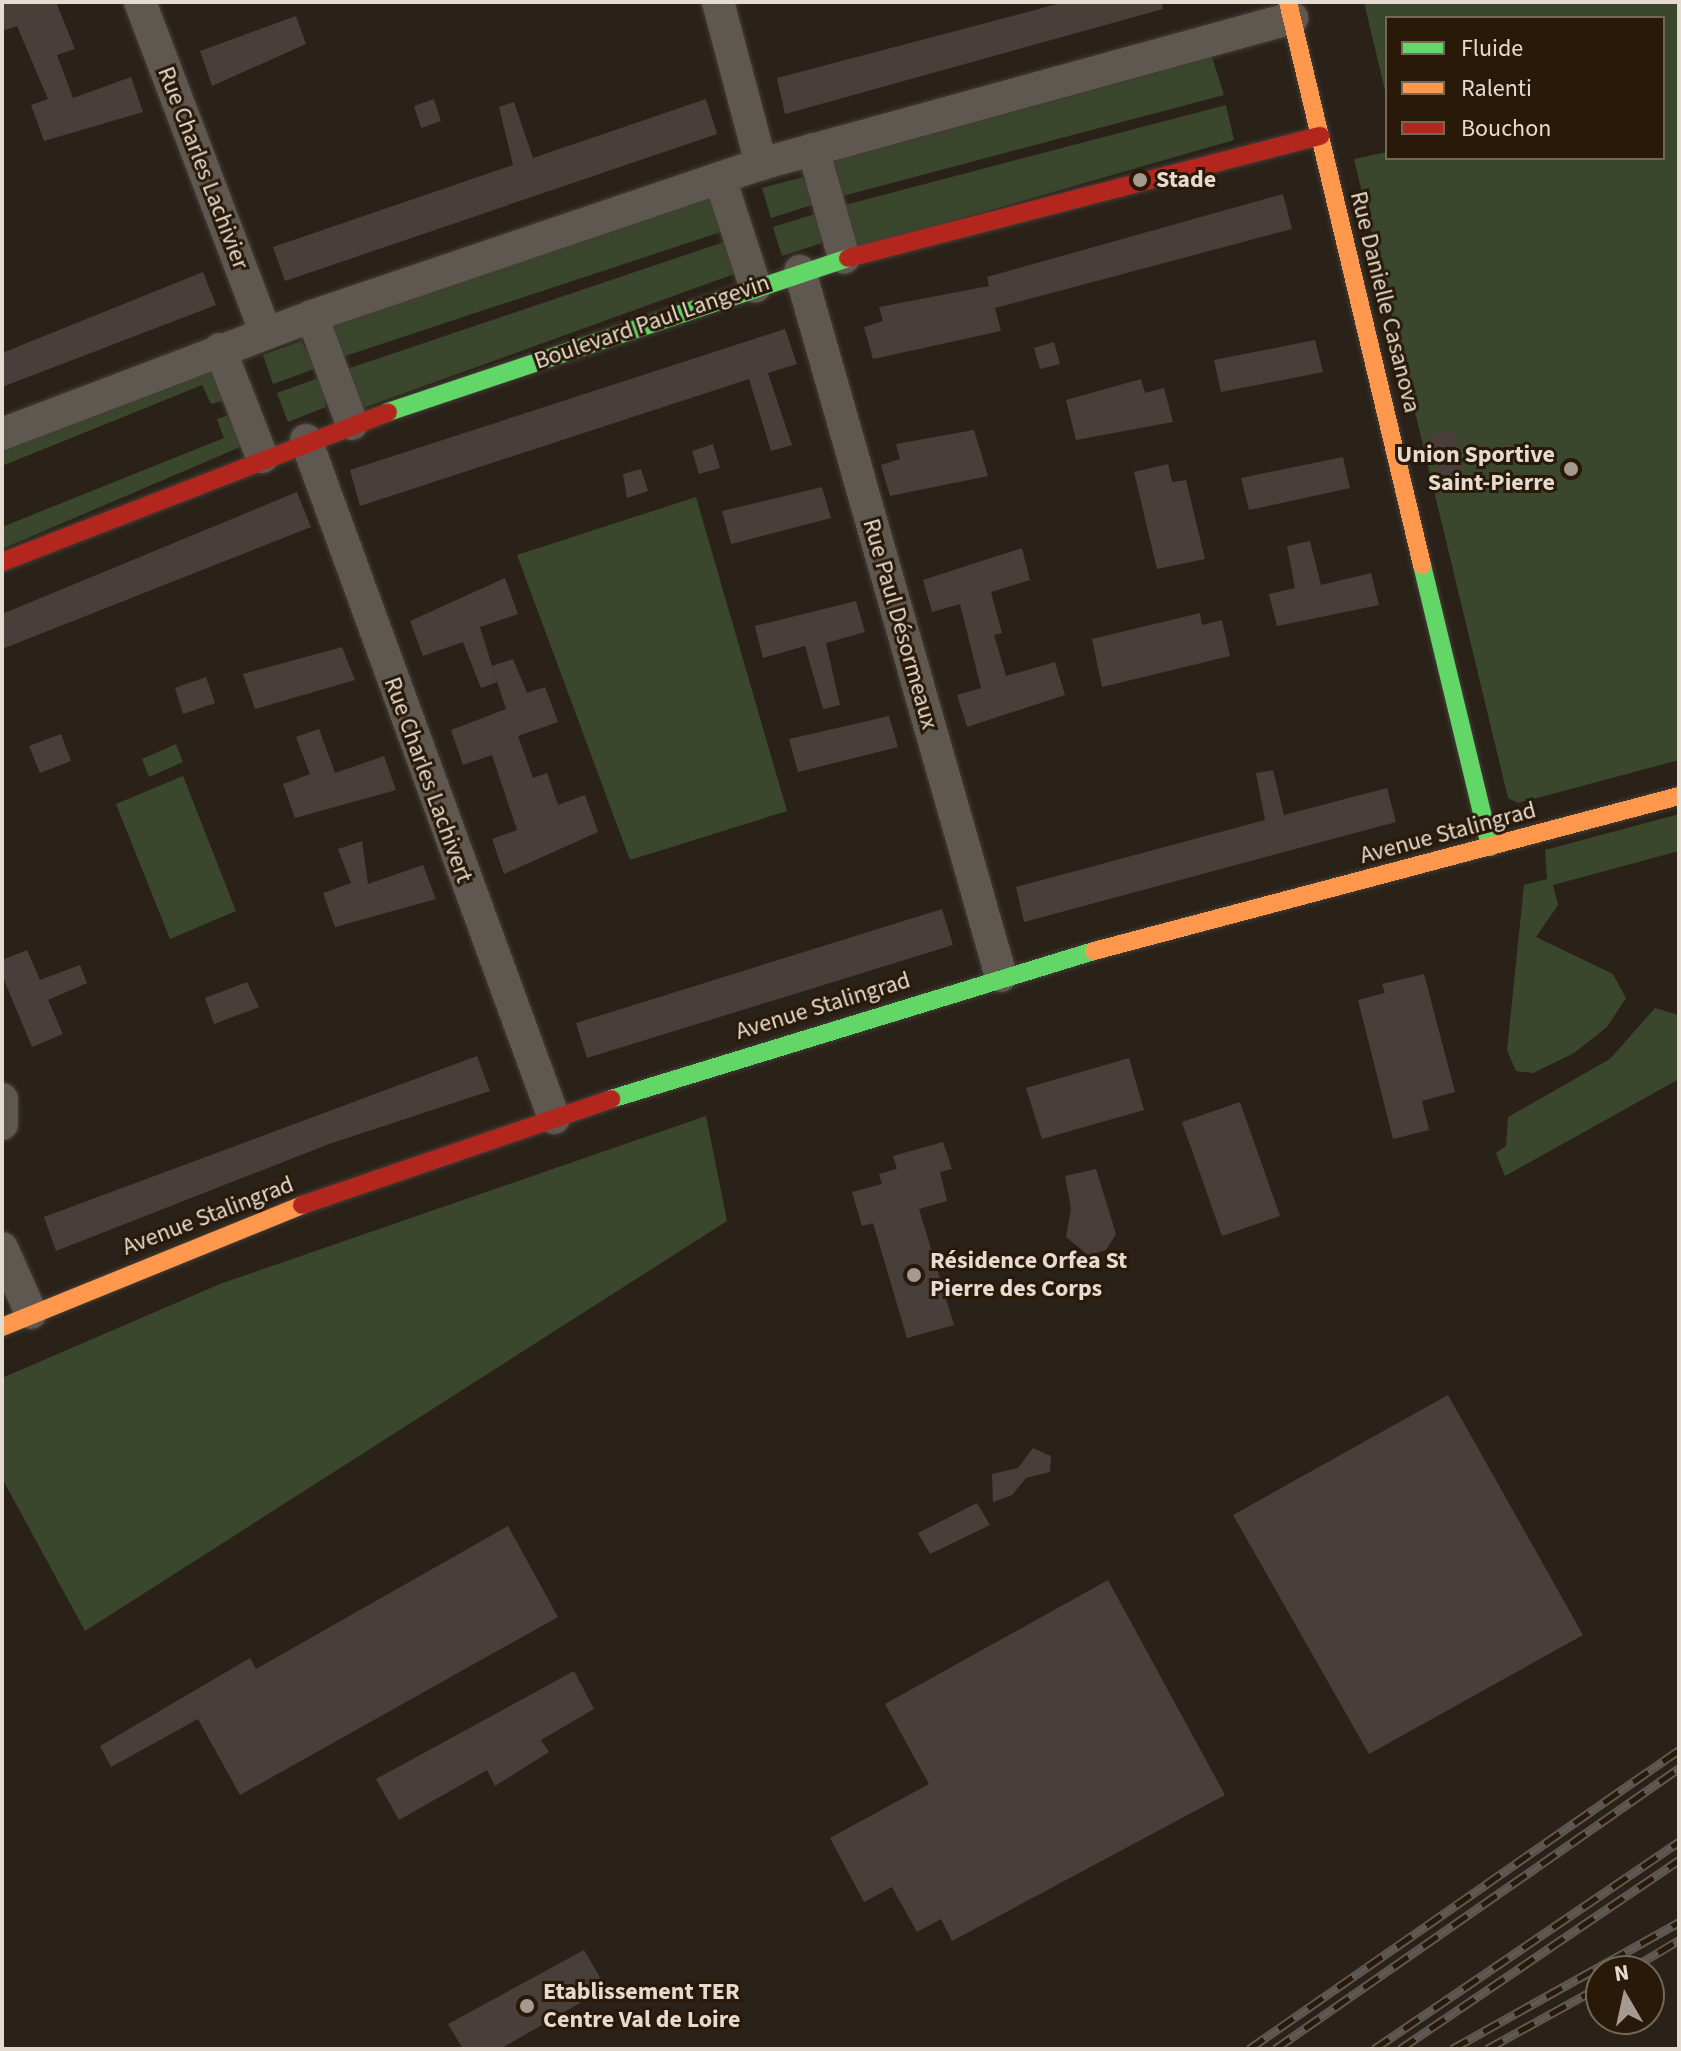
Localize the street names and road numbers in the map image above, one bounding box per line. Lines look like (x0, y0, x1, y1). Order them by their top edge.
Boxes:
street label: Rue Charles Lachivier (151, 63, 255, 273)
street label: Rue Danielle Casanova (1344, 188, 1426, 416)
street label: Boulevard Paul Langevin (531, 268, 773, 376)
street label: Rue Paul Désormeaux (856, 516, 944, 732)
street label: Rue Charles Lachivert (377, 673, 479, 887)
street label: Avenue Stalingrad (1357, 796, 1539, 870)
street label: Avenue Stalingrad (732, 966, 914, 1046)
street label: Avenue Stalingrad (118, 1170, 298, 1262)

